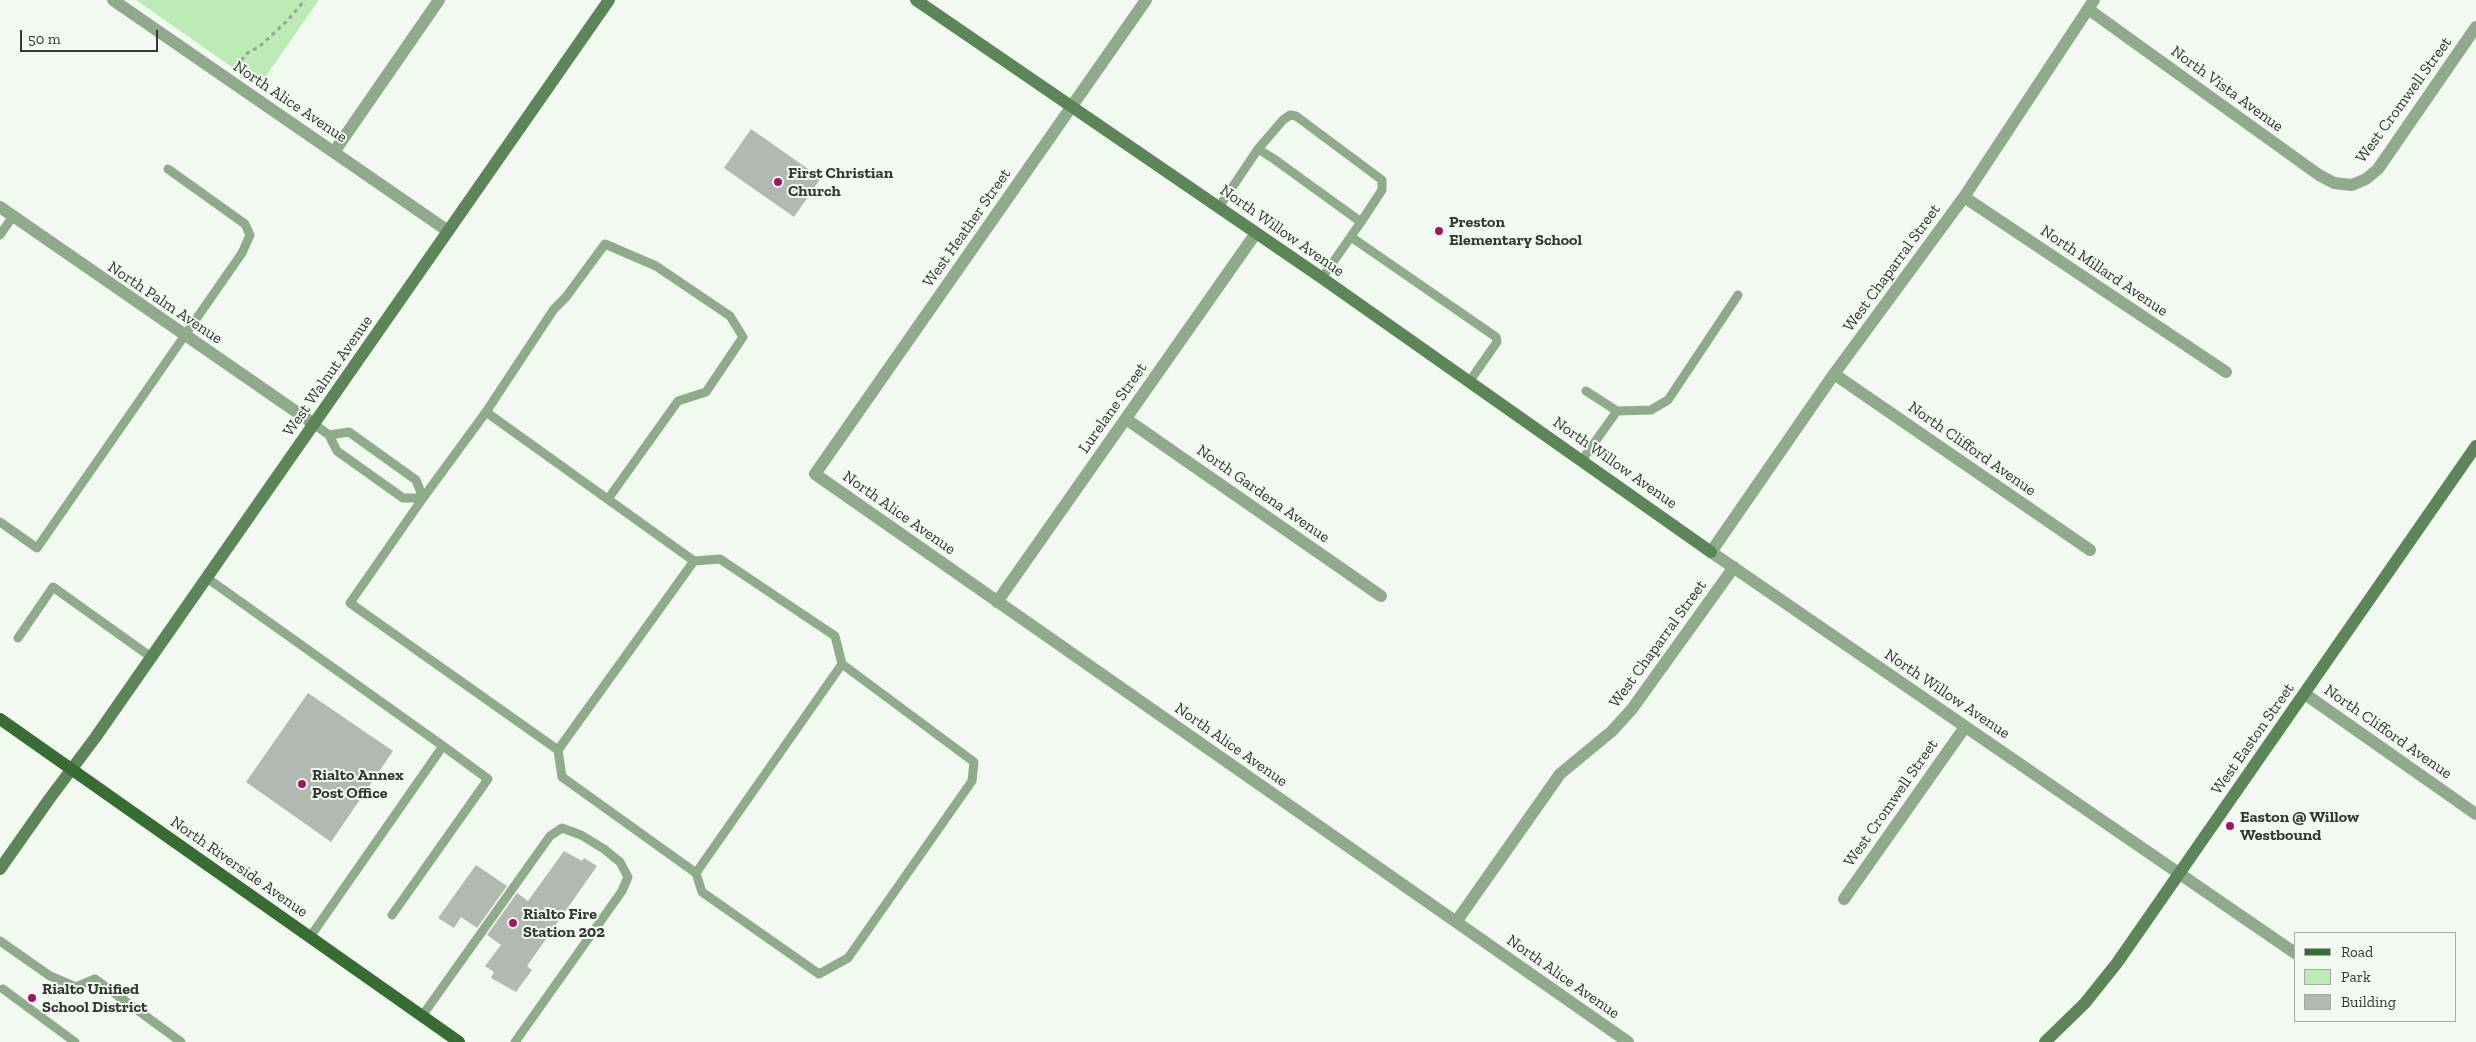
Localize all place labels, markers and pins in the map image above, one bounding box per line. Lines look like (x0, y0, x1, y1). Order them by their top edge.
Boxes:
place label: First Christian Church (788, 163, 893, 201)
marker: First Christian Church (772, 176, 784, 188)
place label: Preston Elementary School (1449, 212, 1582, 250)
marker: Preston Elementary School (1433, 225, 1445, 237)
place label: Rialto Annex Post Office (312, 765, 404, 803)
marker: Rialto Annex Post Office (296, 778, 308, 790)
place label: Easton @ Willow Westbound (2240, 807, 2359, 845)
marker: Easton @ Willow Westbound (2224, 820, 2236, 832)
place label: Rialto Fire Station 202 (523, 904, 605, 942)
marker: Rialto Fire Station 202 (507, 917, 519, 929)
place label: Rialto Unified School District (42, 979, 147, 1017)
marker: Rialto Unified School District (26, 992, 38, 1004)

